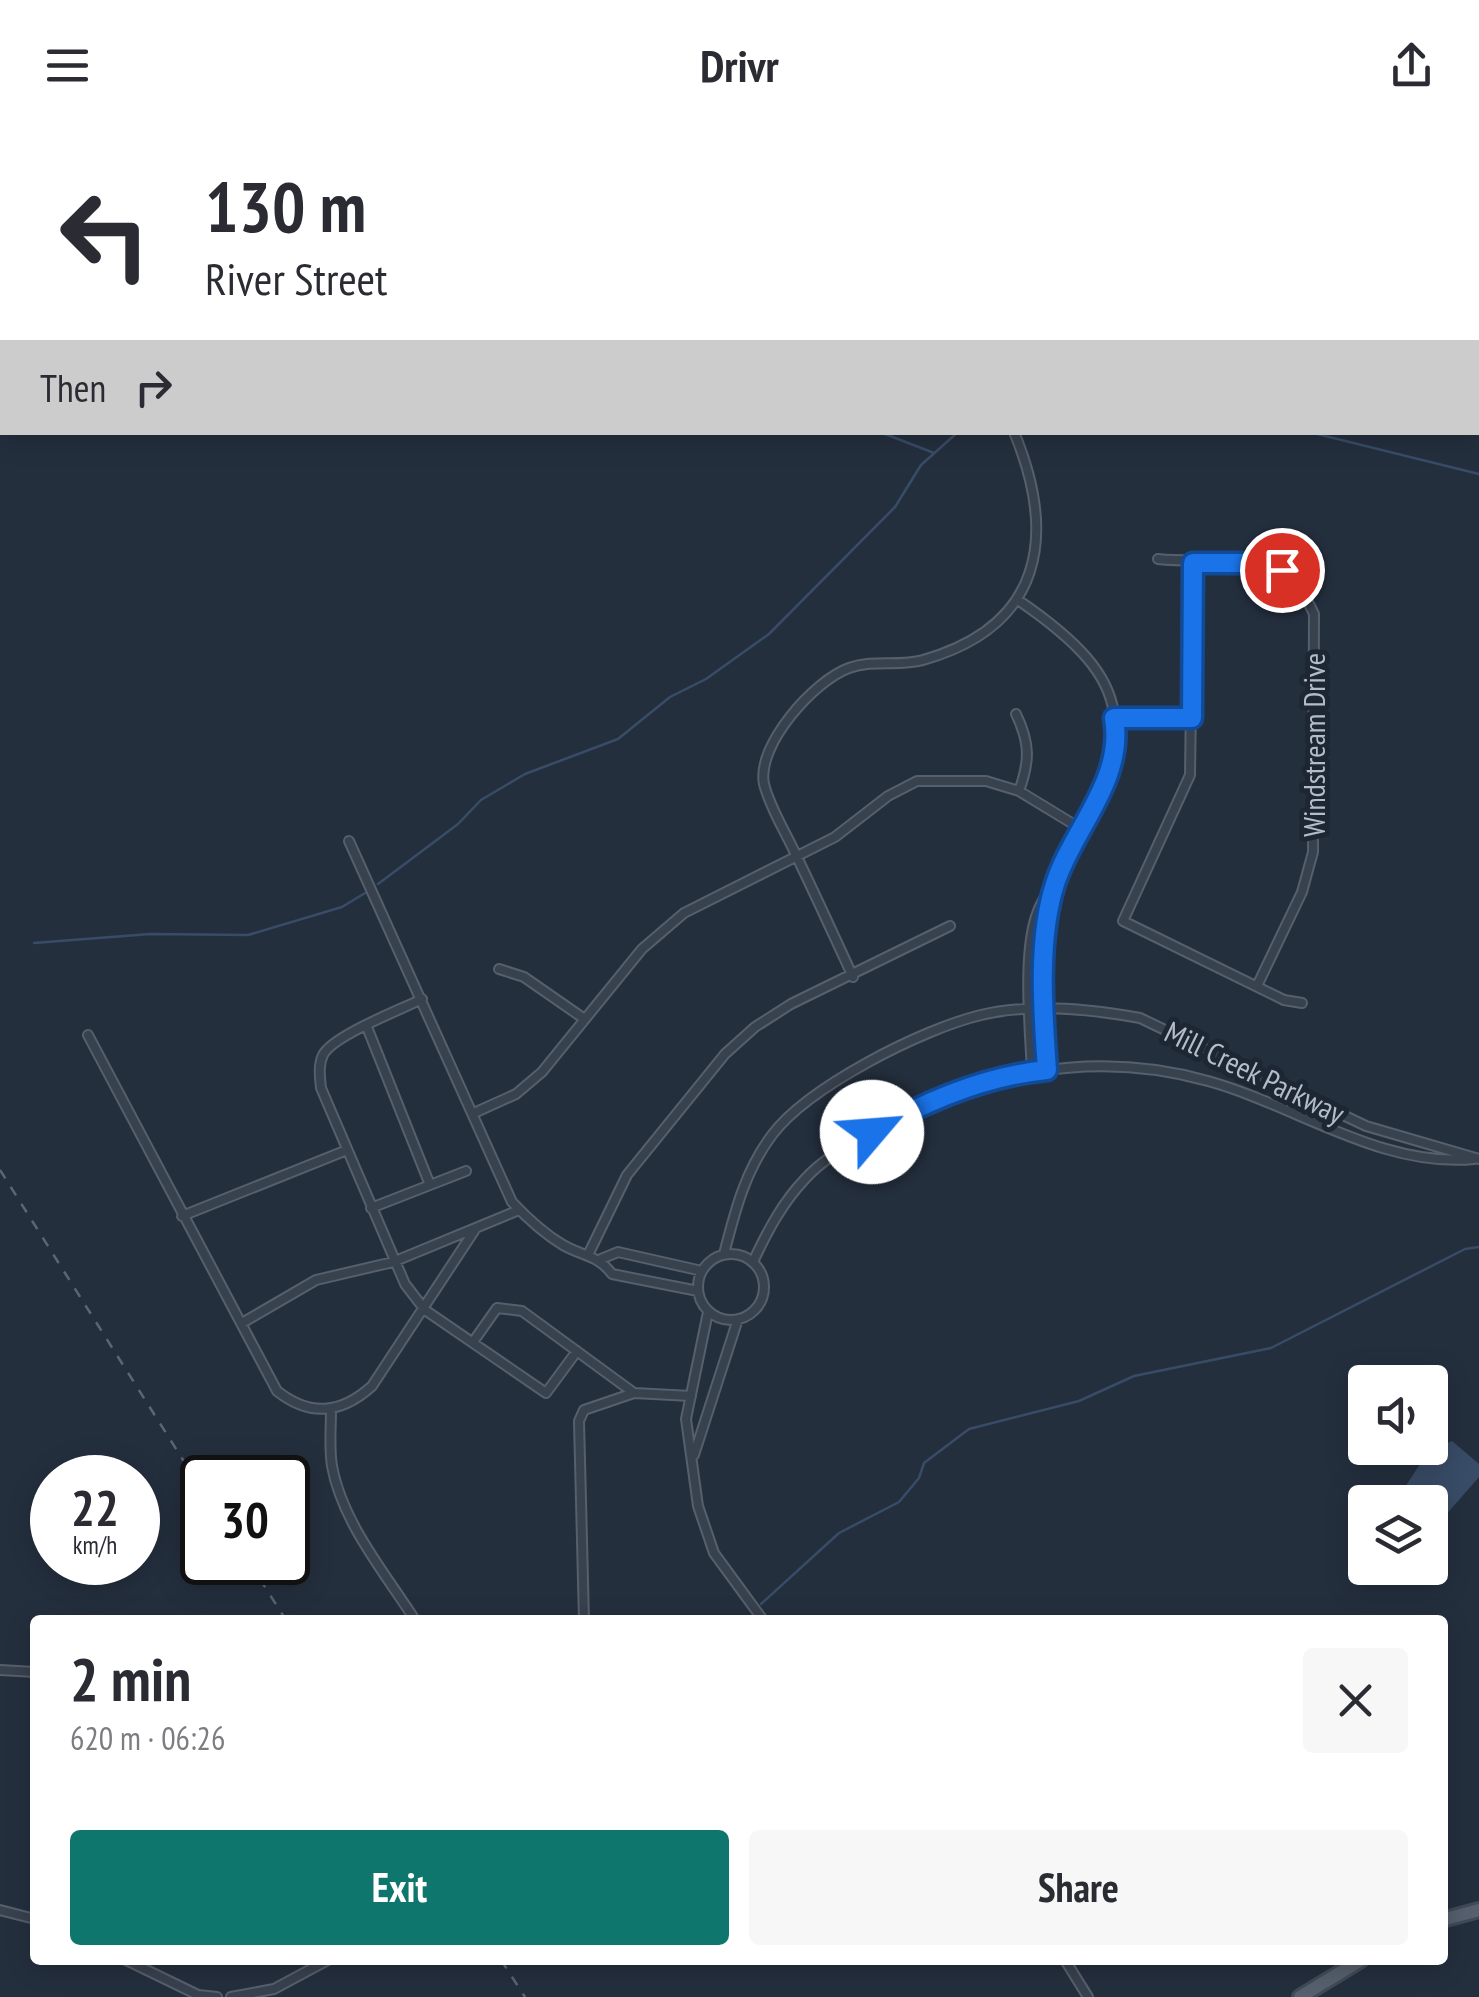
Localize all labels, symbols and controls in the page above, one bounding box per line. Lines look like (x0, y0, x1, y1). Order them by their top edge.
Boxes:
text: Drivr (700, 36, 779, 94)
icon: menu (40, 38, 95, 93)
icon: share (1384, 38, 1439, 93)
text: 130 m (205, 161, 366, 251)
icon: left (40, 170, 170, 300)
text: River Street (205, 249, 387, 307)
icon: right (126, 360, 181, 415)
text: Then (40, 363, 106, 412)
pin (1240, 528, 1325, 613)
icon: arrive (1255, 543, 1310, 598)
street label: Windstream Drive (1294, 653, 1333, 837)
street label: Mill Creek Parkway (1159, 1012, 1352, 1133)
position arrow (820, 1080, 924, 1184)
map controls (1348, 1365, 1448, 1585)
button: sound (1348, 1365, 1448, 1465)
speed limit sign: 30 (180, 1455, 310, 1585)
text: 22 (71, 1475, 119, 1540)
button: layers (1348, 1485, 1448, 1585)
text: km/h (73, 1529, 117, 1561)
text: 2 min (70, 1640, 191, 1718)
button: close (1303, 1648, 1408, 1753)
text: 620 m · 06:26 (70, 1717, 225, 1759)
button: Exit (70, 1830, 729, 1945)
button: Share (749, 1830, 1408, 1945)

